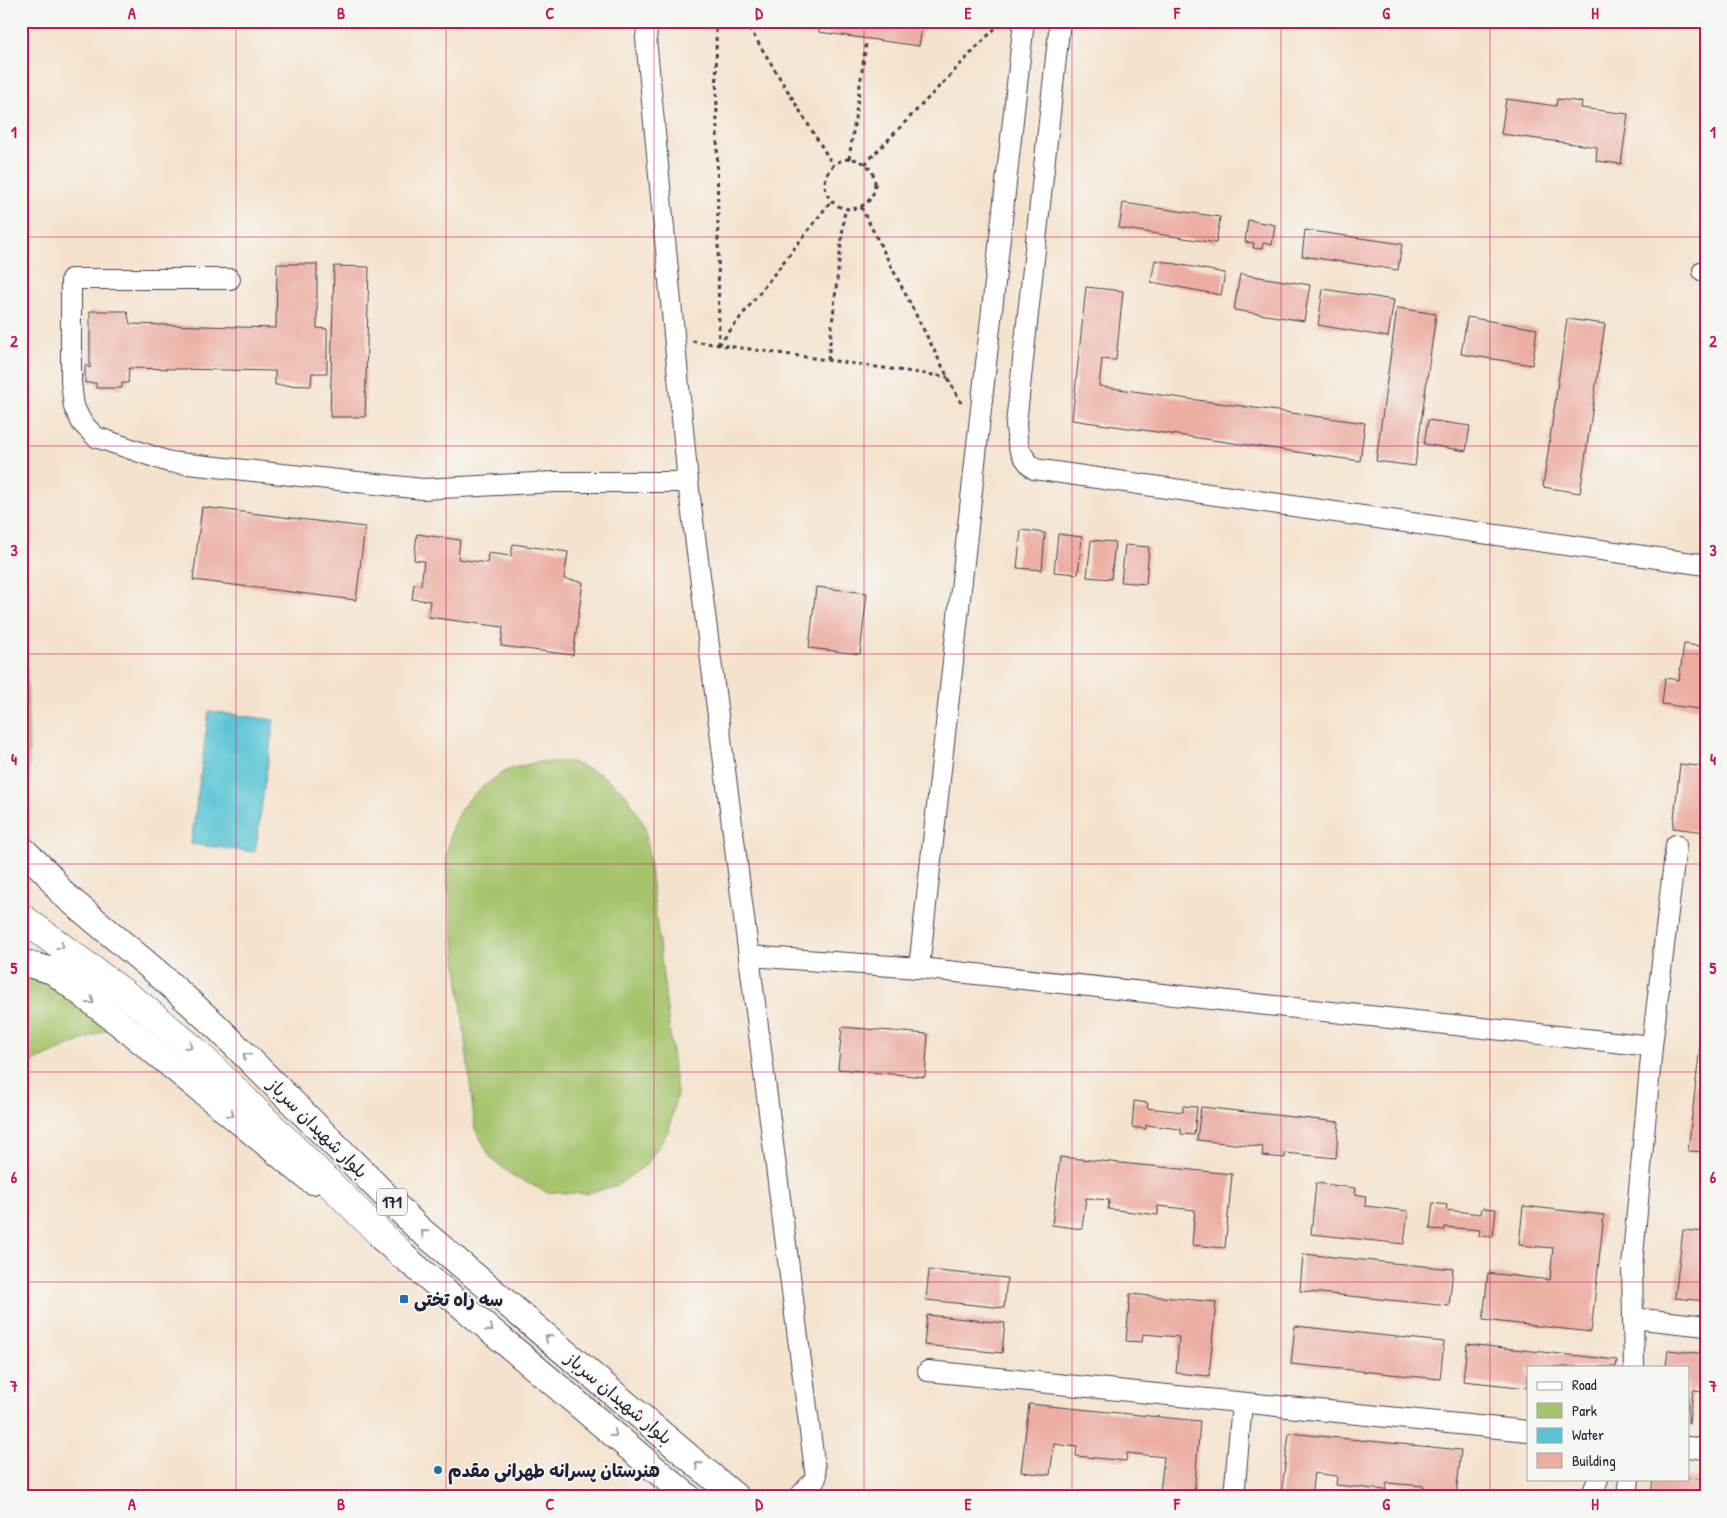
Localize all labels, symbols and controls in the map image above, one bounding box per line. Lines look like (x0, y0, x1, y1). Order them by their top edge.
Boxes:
text: A (128, 2, 136, 24)
text: B (337, 2, 345, 24)
text: C (546, 2, 555, 24)
text: D (755, 2, 763, 24)
text: E (964, 2, 972, 24)
text: F (1173, 2, 1181, 24)
text: G (1382, 2, 1390, 24)
text: H (1591, 2, 1599, 24)
text: 1 (11, 121, 17, 143)
text: 1 (1710, 121, 1716, 143)
text: 2 (10, 330, 18, 352)
text: 2 (1709, 330, 1717, 352)
text: 3 (10, 539, 18, 561)
text: 3 (1709, 539, 1717, 561)
text: 4 (11, 748, 17, 770)
text: 4 (1710, 748, 1716, 770)
one-way arrow (55, 940, 64, 948)
text: 5 (11, 957, 18, 979)
text: 5 (1710, 957, 1717, 979)
one-way arrow (85, 995, 95, 1004)
one-way arrow (183, 1040, 192, 1049)
one-way arrow (243, 1053, 252, 1062)
street label: بلوار شهیدان سرباز (261, 1071, 374, 1184)
one-way arrow (225, 1109, 234, 1118)
text: 6 (11, 1166, 18, 1188)
text: 6 (1710, 1166, 1717, 1188)
road number: 171 (377, 1188, 407, 1216)
one-way arrow (420, 1229, 429, 1238)
place label: سه راه تختی (414, 1287, 503, 1312)
marker: سه راه تختی (398, 1293, 410, 1305)
one-way arrow (485, 1324, 494, 1333)
one-way arrow (544, 1334, 553, 1343)
street label: بلوار شهیدان سرباز (559, 1345, 678, 1450)
legend (1527, 1366, 1690, 1480)
text: Road (1572, 1374, 1597, 1395)
text: 7 (9, 1375, 18, 1397)
text: 7 (1708, 1375, 1717, 1397)
text: Park (1572, 1400, 1597, 1421)
text: Water (1572, 1424, 1604, 1445)
one-way arrow (609, 1429, 618, 1438)
text: Building (1572, 1450, 1616, 1471)
place label: هنرستان پسرانه طهرانی مقدم (448, 1458, 660, 1485)
one-way arrow (695, 1462, 704, 1471)
marker: هنرستان پسرانه طهرانی مقدم (432, 1464, 444, 1476)
text: A (128, 1493, 136, 1515)
text: B (337, 1493, 345, 1515)
text: C (546, 1493, 555, 1515)
text: D (755, 1493, 763, 1515)
text: E (964, 1493, 972, 1515)
text: F (1173, 1493, 1181, 1515)
text: G (1382, 1493, 1390, 1515)
text: H (1591, 1493, 1599, 1515)

